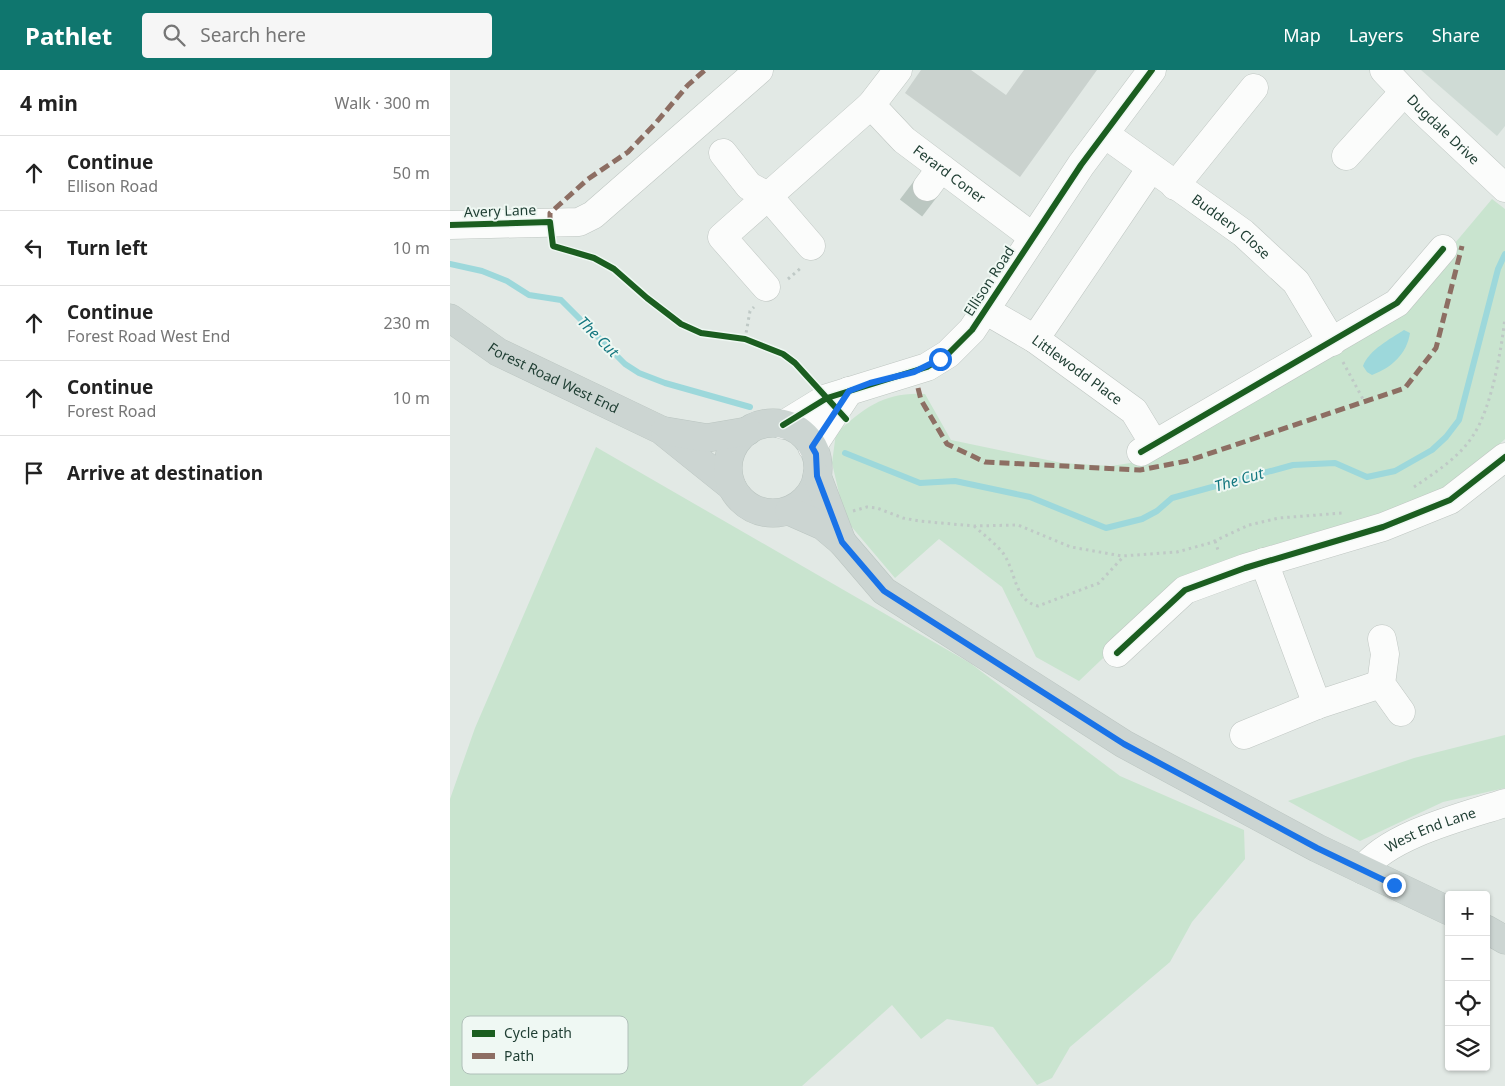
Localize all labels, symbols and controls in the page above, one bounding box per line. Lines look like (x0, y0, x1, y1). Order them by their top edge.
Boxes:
search box (142, 13, 492, 58)
text: Pathlet (25, 19, 112, 52)
icon: search (160, 21, 188, 49)
text: Search here (200, 22, 306, 48)
text: Map (1283, 23, 1321, 47)
text: Layers (1349, 23, 1404, 47)
text: Share (1432, 23, 1480, 47)
text: 4 min (20, 89, 78, 117)
street label: Dugdale Drive (1403, 90, 1484, 168)
text: Walk · 300 m (335, 92, 430, 114)
street label: Ferard Coner (910, 140, 990, 207)
text: Continue (67, 149, 153, 175)
icon: ahead (20, 159, 48, 187)
text: 50 m (393, 162, 430, 184)
text: Ellison Road (67, 175, 158, 197)
street label: Buddery Close (1188, 189, 1275, 263)
street label: Avery Lane (464, 200, 537, 221)
icon: left (20, 234, 48, 262)
text: Turn left (67, 235, 148, 261)
text: 10 m (393, 237, 430, 259)
street label: Ellison Road (959, 242, 1018, 319)
text: Continue (67, 299, 153, 325)
icon: ahead (20, 309, 48, 337)
text: 230 m (383, 312, 430, 334)
water label: The Cut (574, 312, 624, 362)
text: Forest Road West End (67, 325, 230, 347)
street label: Littlewodd Place (1029, 330, 1127, 409)
street label: Forest Road West End (484, 338, 622, 417)
route start (929, 348, 952, 371)
text: Continue (67, 374, 153, 400)
icon: ahead (20, 384, 48, 412)
text: 10 m (393, 387, 430, 409)
text: Forest Road (67, 400, 156, 422)
icon: arrive (20, 459, 48, 487)
text: Arrive at destination (67, 460, 263, 486)
water label: The Cut (1212, 462, 1267, 496)
street label: West End Lane (1381, 803, 1478, 856)
route end (1383, 874, 1406, 897)
map controls (1445, 891, 1490, 1071)
button: + (1445, 891, 1490, 936)
button: − (1445, 936, 1490, 981)
button: locate (1445, 981, 1490, 1026)
legend (462, 1016, 628, 1074)
text: Cycle path (504, 1023, 572, 1042)
button: layers (1445, 1026, 1490, 1071)
text: Path (504, 1046, 534, 1065)

